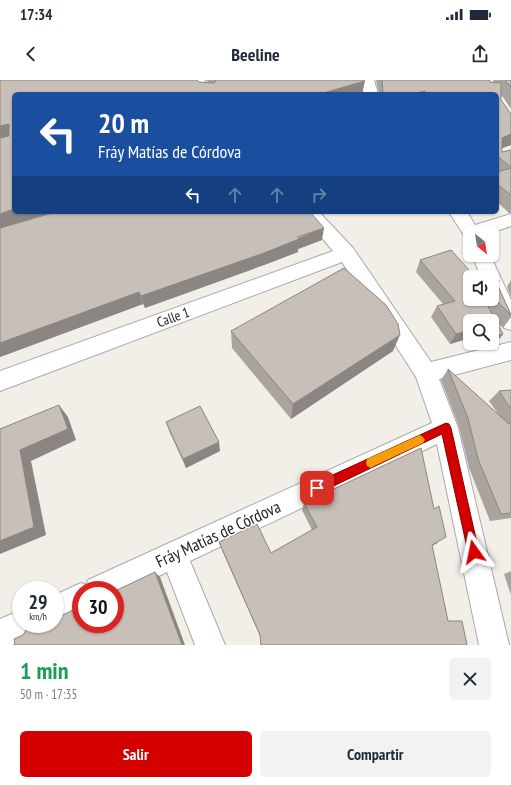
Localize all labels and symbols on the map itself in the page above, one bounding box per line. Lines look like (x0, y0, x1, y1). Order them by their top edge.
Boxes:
north arrow (463, 226, 499, 262)
street label: Calle 1 (154, 303, 192, 331)
pin (300, 471, 334, 505)
street label: Fráy Matías de Córdova (152, 495, 284, 573)
position arrow (453, 531, 495, 573)
speed limit sign: 30 (72, 581, 124, 633)

